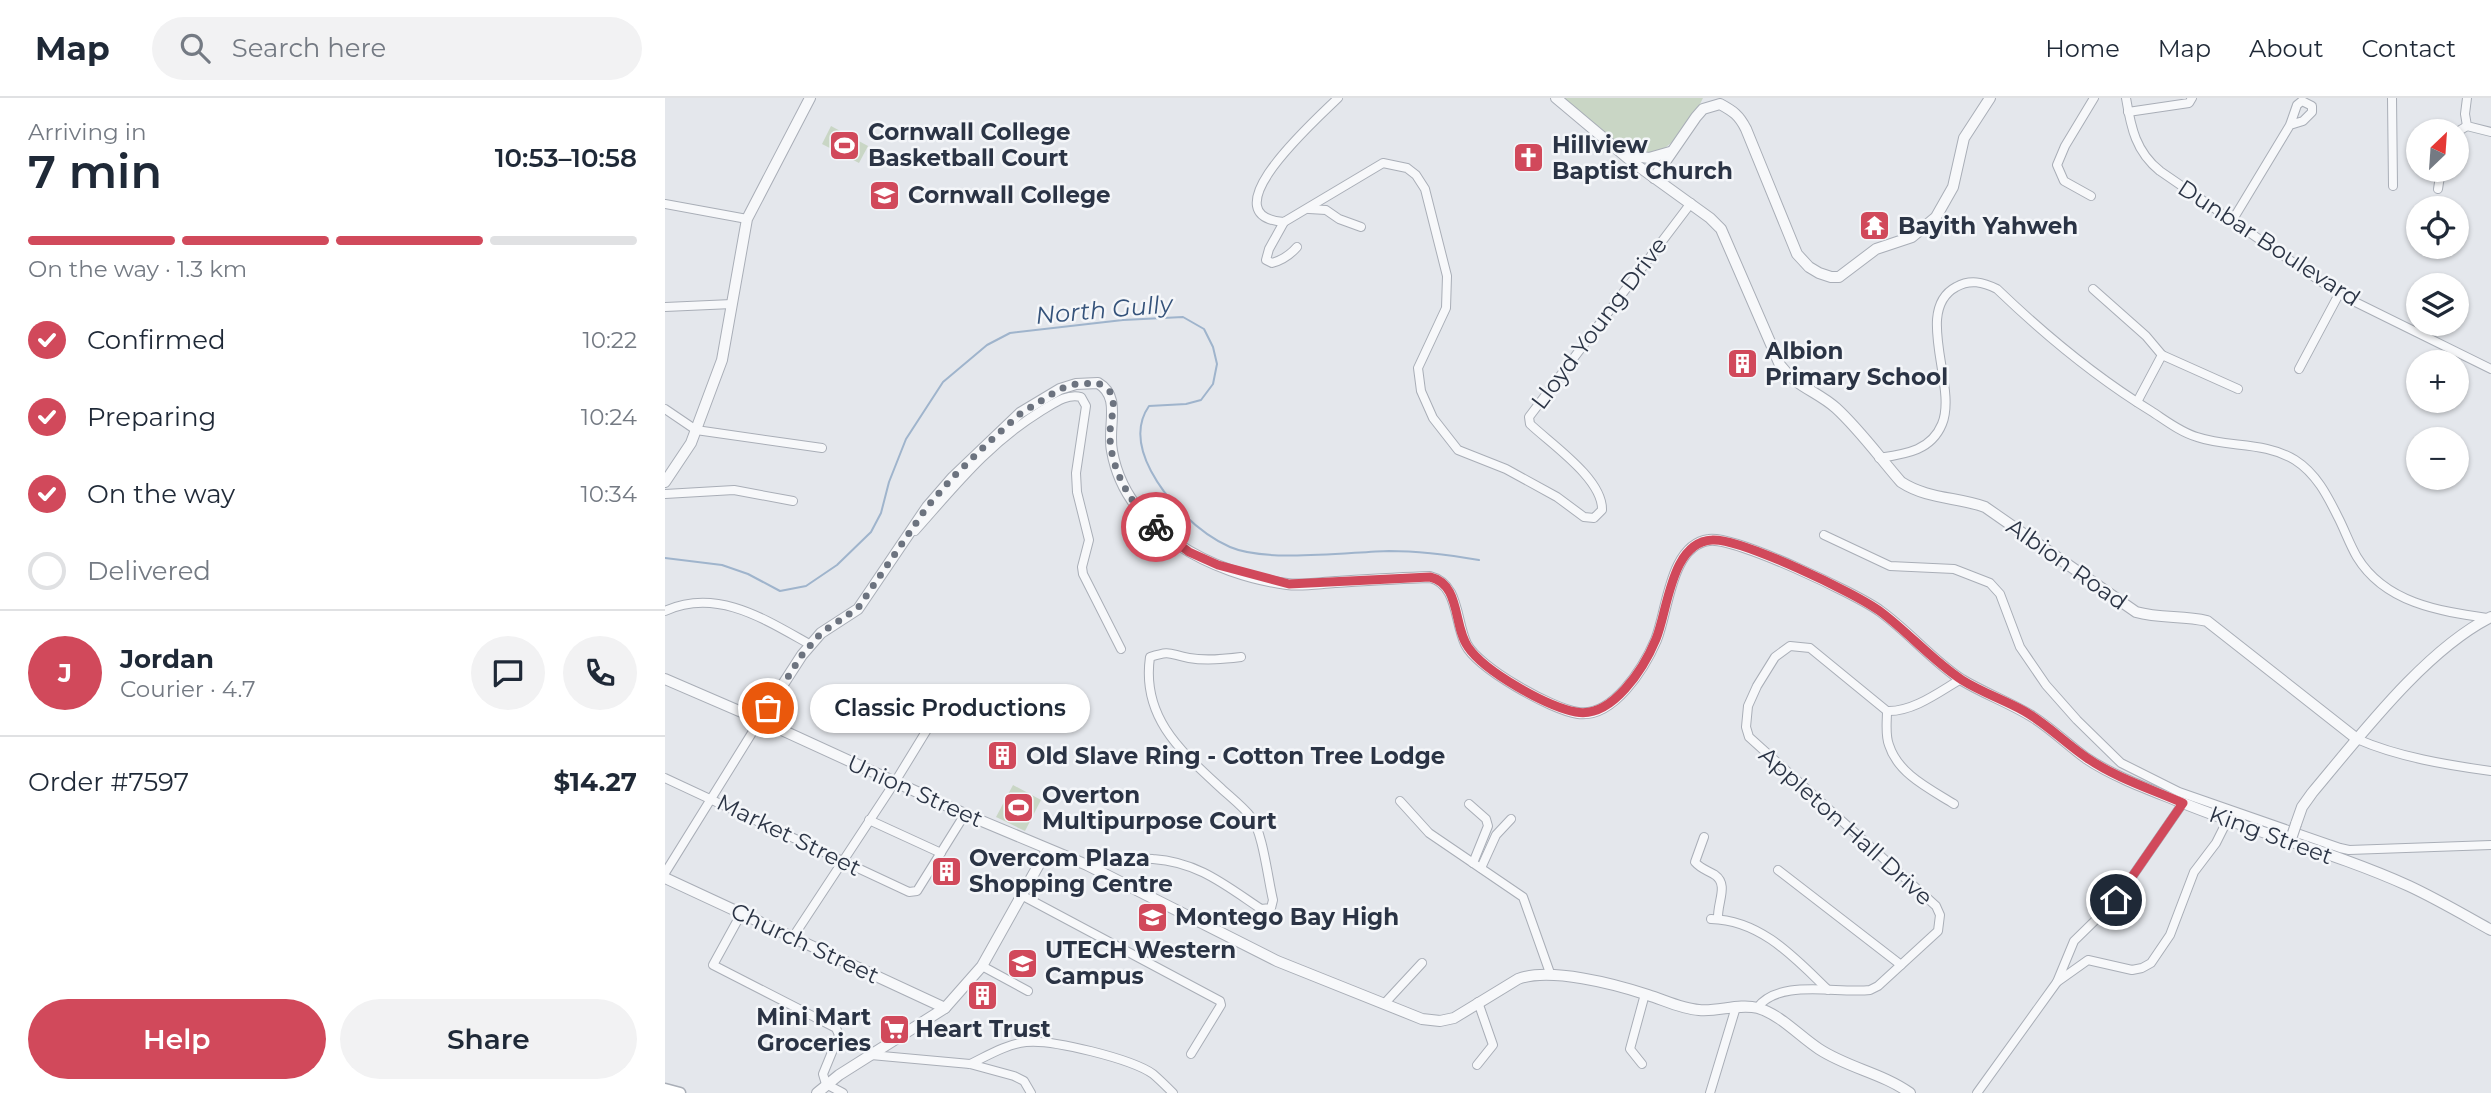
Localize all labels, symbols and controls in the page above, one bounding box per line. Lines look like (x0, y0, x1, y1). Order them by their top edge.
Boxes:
search box (152, 17, 642, 80)
text: Map (35, 28, 110, 68)
icon: search (176, 29, 214, 67)
text: Search here (232, 32, 386, 64)
text: Home (2045, 34, 2120, 63)
text: Map (2158, 34, 2211, 63)
text: About (2249, 34, 2323, 63)
text: Contact (2361, 34, 2456, 63)
text: Arriving in (28, 118, 147, 146)
place label: Cornwall College Basketball Court (868, 118, 1071, 172)
north arrow (2406, 119, 2469, 182)
map controls (2406, 119, 2469, 490)
sports icon: Cornwall College Basketball Court (828, 128, 862, 162)
place label: Hillview Baptist Church (1552, 131, 1733, 185)
church icon: Hillview Baptist Church (1512, 141, 1546, 175)
text: 10:53–10:58 (495, 142, 637, 174)
text: 7 min (28, 143, 162, 200)
street label: Dunbar Boulevard (2173, 174, 2365, 312)
school or university icon: Cornwall College (868, 178, 902, 212)
place label: Cornwall College (908, 181, 1111, 209)
button: locate (2406, 196, 2469, 259)
temple icon: Bayith Yahweh (1858, 209, 1892, 243)
place label: Bayith Yahweh (1898, 212, 2078, 240)
street label: Lloyd Young Drive (1525, 231, 1673, 415)
text: On the way · 1.3 km (28, 255, 247, 283)
button: layers (2406, 273, 2469, 336)
water label: North Gully (1034, 289, 1176, 330)
icon: check (28, 321, 66, 359)
text: Confirmed (87, 324, 226, 356)
text: 10:22 (582, 326, 637, 354)
place label: Albion Primary School (1764, 337, 1948, 391)
building icon: Albion Primary School (1725, 347, 1759, 381)
button: + (2406, 350, 2469, 413)
icon: check (28, 398, 66, 436)
text: Preparing (87, 401, 216, 433)
text: 10:24 (581, 403, 637, 431)
button: − (2406, 427, 2469, 490)
icon: check (28, 475, 66, 513)
text: On the way (87, 478, 235, 510)
text: 10:34 (580, 480, 637, 508)
courier (1121, 492, 1191, 562)
icon: bike (1137, 508, 1175, 546)
street label: Albion Road (2001, 512, 2133, 616)
text: Delivered (87, 555, 211, 587)
button: chat (471, 636, 545, 710)
button: phone (563, 636, 637, 710)
text: Jordan (120, 643, 214, 675)
text: J (58, 657, 72, 689)
text: Courier · 4.7 (120, 675, 256, 703)
pin (738, 678, 798, 738)
callout: Classic Productions (810, 684, 1090, 732)
icon: bag (749, 689, 787, 727)
text: Classic Productions (834, 694, 1066, 722)
building icon: Old Slave Ring - Cotton Tree Lodge (986, 739, 1020, 773)
street label: Appleton Hall Drive (1754, 741, 1938, 911)
place label: Old Slave Ring - Cotton Tree Lodge (1026, 742, 1445, 770)
street label: Union Street (843, 749, 987, 833)
text: Order #7597 (28, 766, 189, 798)
text: $14.27 (554, 766, 637, 798)
place label: Overton Multipurpose Court (1042, 781, 1277, 835)
street label: Market Street (712, 788, 866, 882)
sports icon: Overton Multipurpose Court (1002, 791, 1036, 825)
street label: King Street (2205, 800, 2337, 870)
place label: Overcom Plaza Shopping Centre (969, 844, 1173, 898)
building icon: Overcom Plaza Shopping Centre (929, 854, 963, 888)
pin (2086, 870, 2146, 930)
icon: home (2097, 881, 2135, 919)
street label: Church Street (727, 896, 883, 990)
school or university icon: Montego Bay High (1135, 900, 1169, 934)
place label: Montego Bay High (1175, 903, 1399, 931)
place label: UTECH Western Campus (1045, 936, 1236, 990)
school or university icon: UTECH Western Campus (1005, 946, 1039, 980)
building icon: Heart Trust (966, 978, 1000, 1012)
button: Help (28, 999, 326, 1079)
button: Share (340, 999, 637, 1079)
place label: Mini Mart Groceries (756, 1003, 871, 1057)
supermarket icon: Mini Mart Groceries (877, 1013, 911, 1047)
place label: Heart Trust (915, 1015, 1051, 1043)

